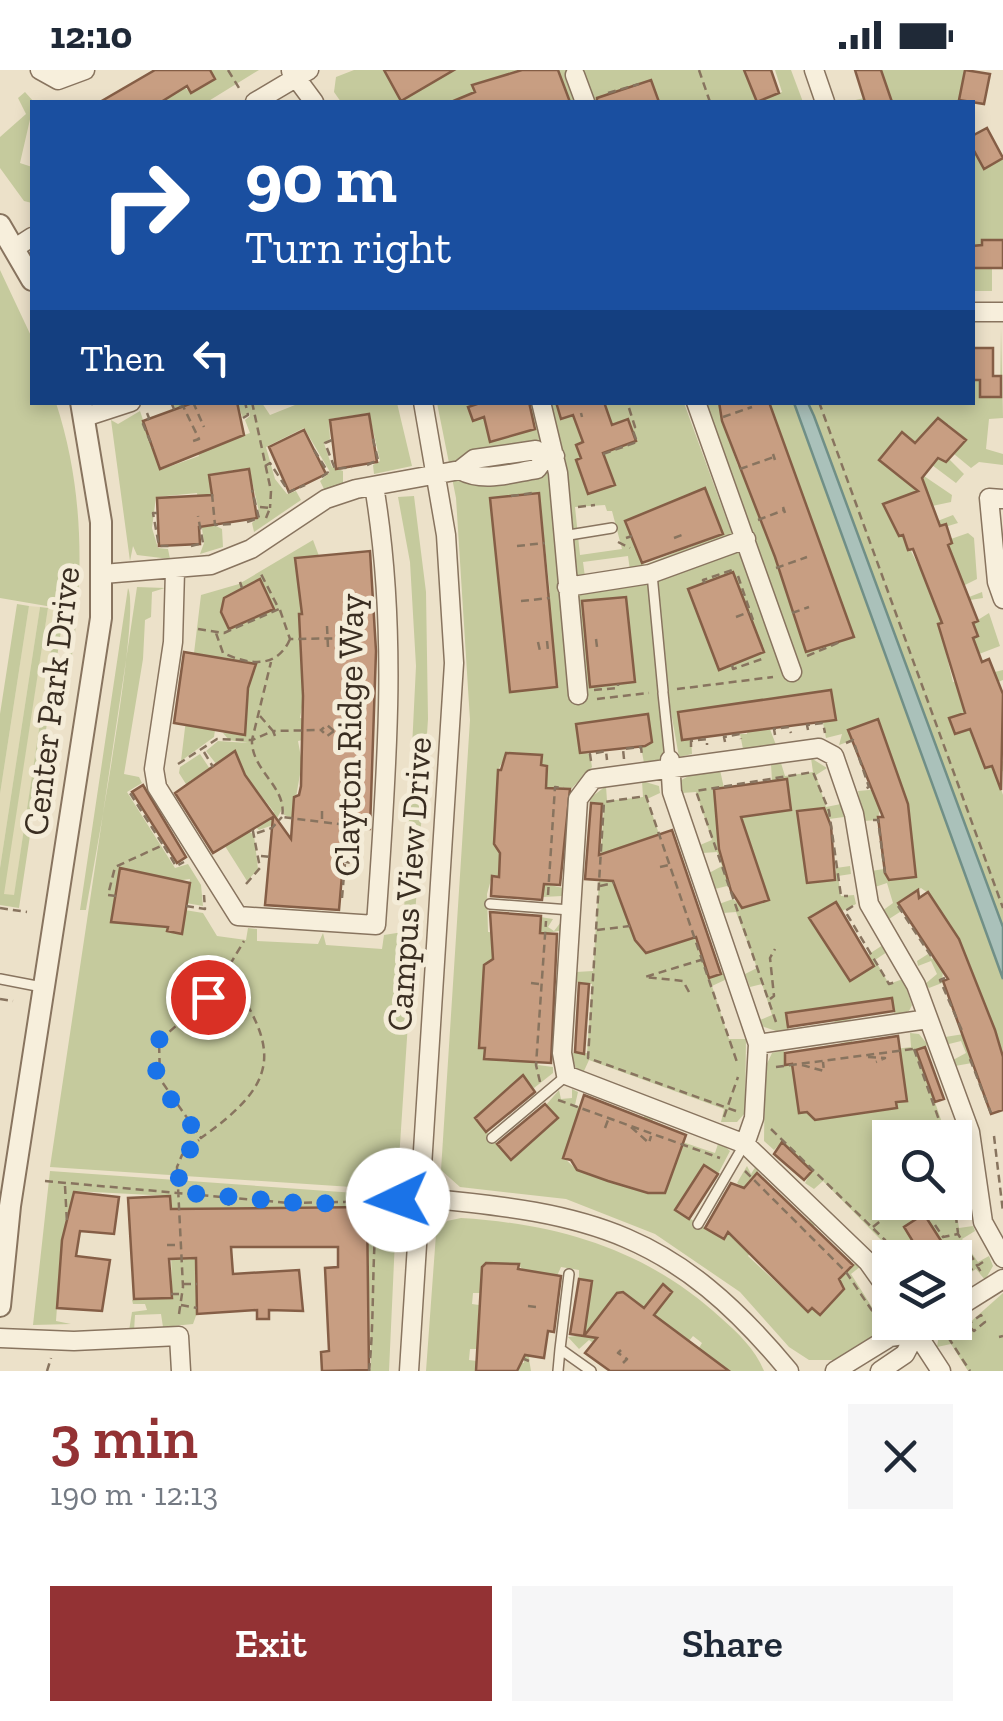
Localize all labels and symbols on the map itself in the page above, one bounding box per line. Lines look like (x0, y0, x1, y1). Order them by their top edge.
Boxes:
street label: Center Park Drive (14, 564, 88, 838)
street label: Clayton Ridge Way (326, 593, 372, 877)
street label: Campus View Drive (378, 735, 440, 1033)
pin (166, 955, 251, 1040)
position arrow (346, 1148, 450, 1252)

